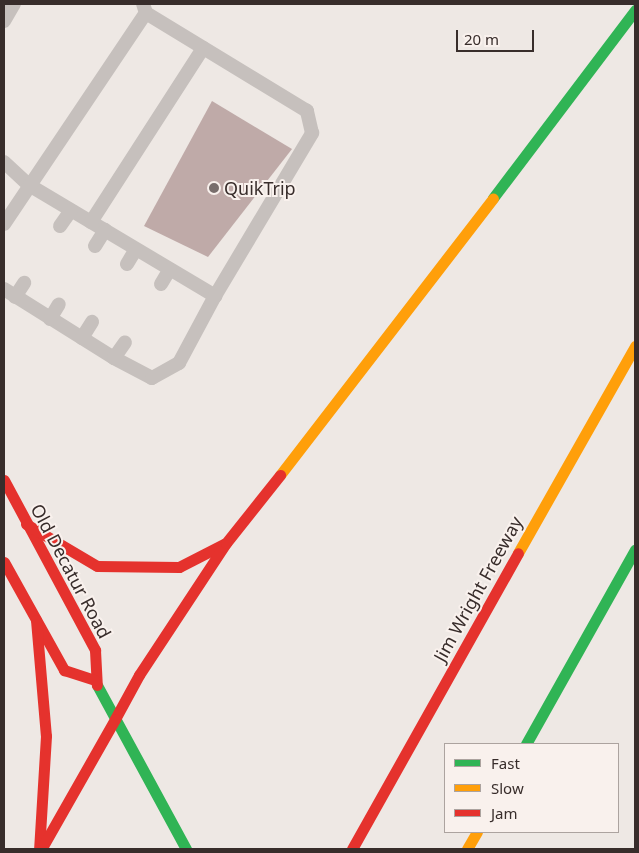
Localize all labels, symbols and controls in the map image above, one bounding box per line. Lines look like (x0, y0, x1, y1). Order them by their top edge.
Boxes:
scale bar (459, 20, 536, 52)
text: 20 m (464, 29, 499, 49)
place label: QuikTrip (224, 177, 296, 199)
marker: QuikTrip (208, 182, 220, 194)
street label: Old Decatur Road (26, 500, 116, 642)
street label: Jim Wright Freeway (429, 513, 527, 665)
legend (444, 743, 619, 833)
text: Fast (491, 753, 520, 773)
text: Slow (491, 778, 524, 798)
text: Jam (491, 803, 518, 823)

